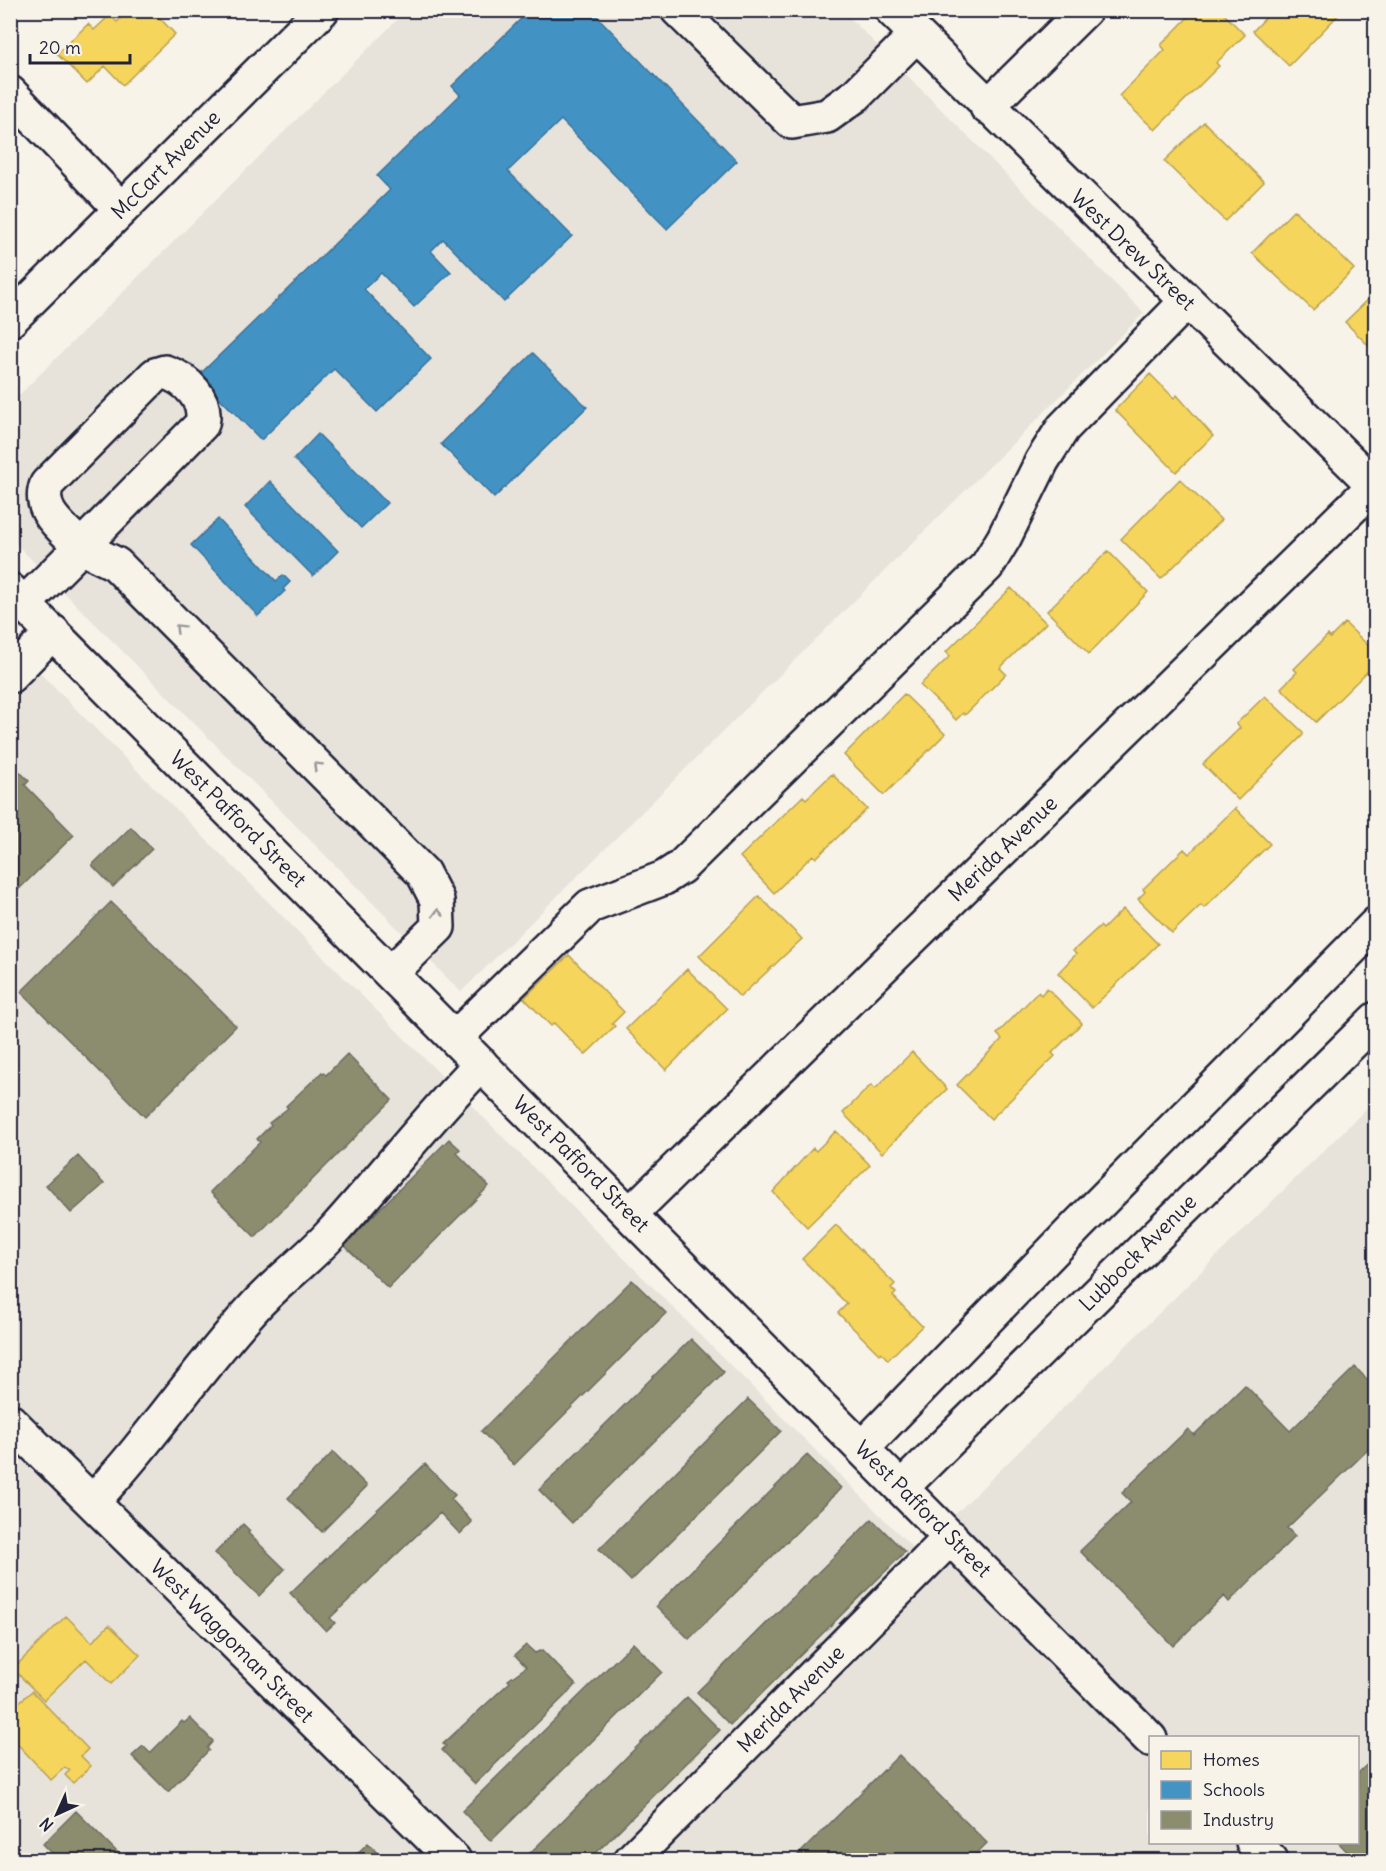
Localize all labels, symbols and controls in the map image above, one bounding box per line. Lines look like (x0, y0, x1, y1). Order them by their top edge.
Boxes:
scale bar (30, 27, 130, 65)
text: 20 m (39, 36, 81, 59)
street label: McCart Avenue (105, 104, 226, 225)
street label: West Drew Street (1065, 183, 1201, 316)
one-way arrow (176, 624, 187, 635)
street label: West Pafford Street (164, 745, 312, 893)
one-way arrow (313, 762, 324, 773)
street label: Merida Avenue (942, 790, 1063, 907)
one-way arrow (431, 909, 444, 918)
street label: West Pafford Street (507, 1090, 655, 1238)
street label: Lubbock Avenue (1073, 1188, 1202, 1317)
street label: West Pafford Street (849, 1435, 997, 1583)
street label: West Waggoman Street (145, 1553, 320, 1728)
street label: Merida Avenue (731, 1639, 850, 1758)
legend (1149, 1736, 1359, 1844)
text: Homes (1203, 1748, 1260, 1771)
text: Schools (1203, 1778, 1265, 1801)
north arrow (27, 1784, 87, 1844)
text: Industry (1203, 1808, 1274, 1831)
text: N (35, 1814, 57, 1836)

